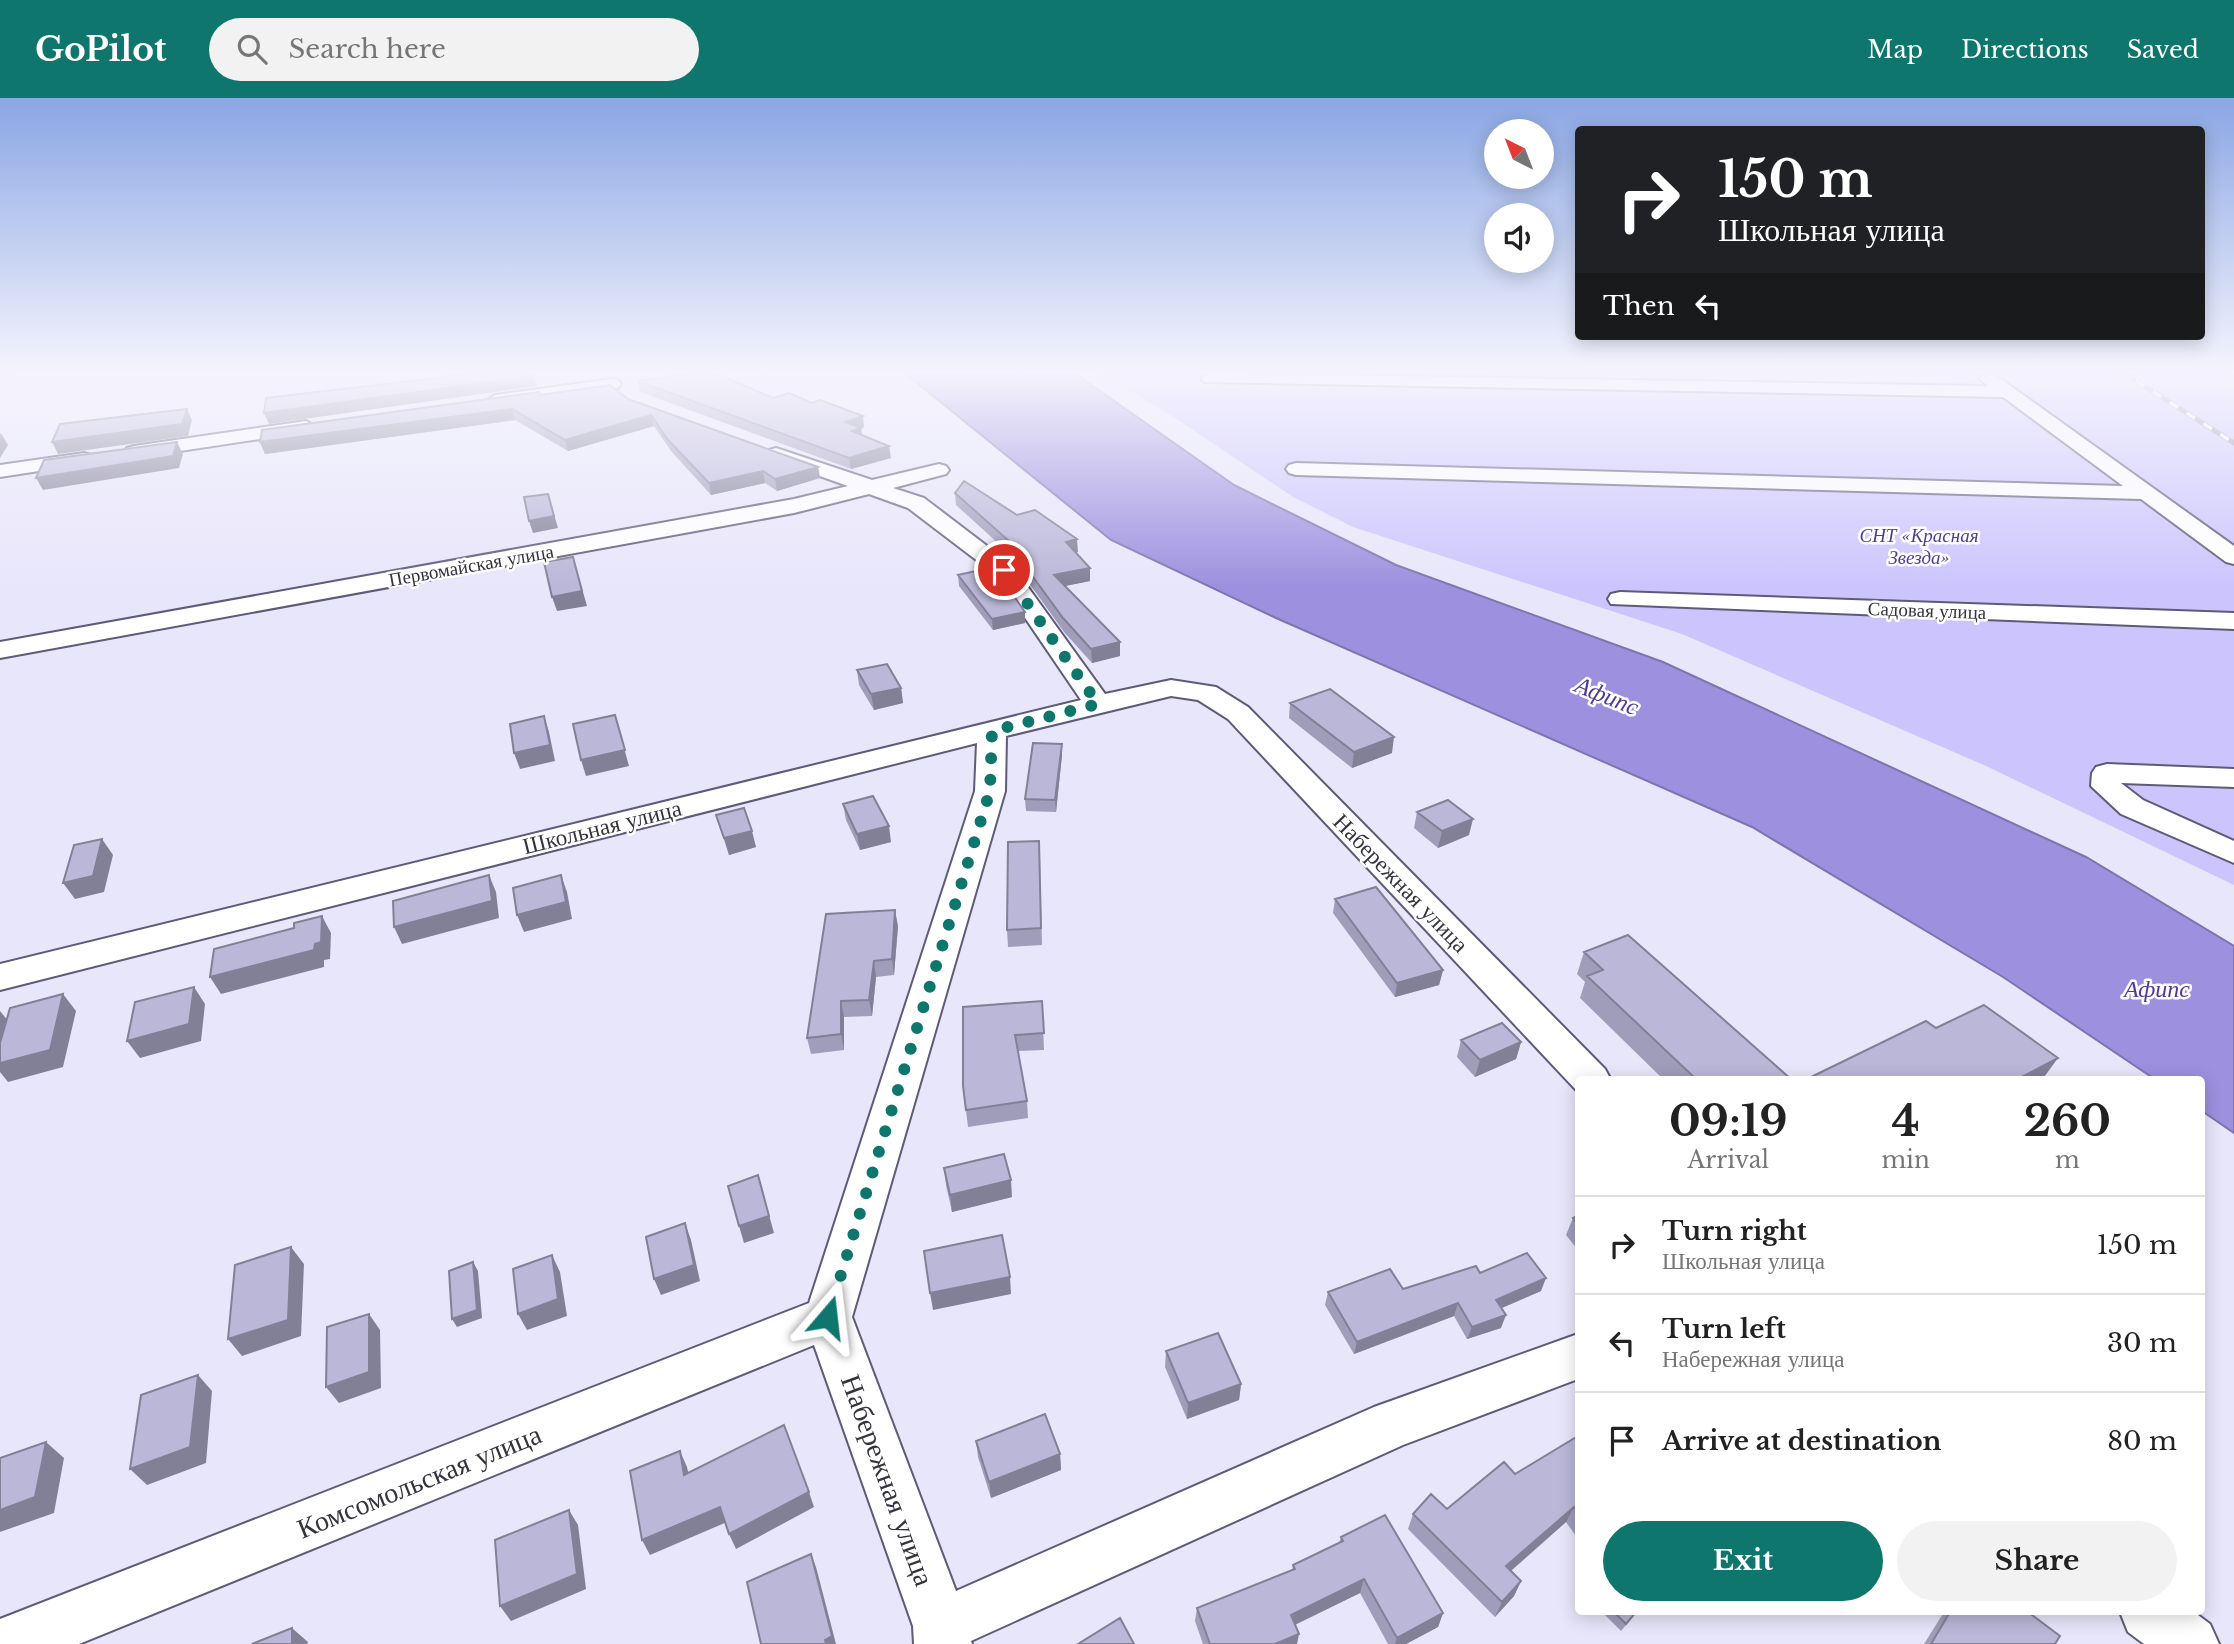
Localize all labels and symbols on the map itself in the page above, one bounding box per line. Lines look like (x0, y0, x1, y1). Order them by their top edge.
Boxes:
north arrow (1484, 119, 1554, 189)
park label: СНТ «Красная Звезда» (1859, 524, 1979, 569)
street label: Первомайская улица (387, 540, 556, 591)
pin (974, 540, 1034, 600)
street label: Садовая улица (1867, 597, 1987, 624)
water label: Афипс (1569, 669, 1644, 721)
street label: Школьная улица (520, 794, 684, 860)
street label: Набережная улица (1328, 808, 1474, 958)
water label: Афипс (2122, 974, 2190, 1003)
position arrow (791, 1280, 865, 1354)
street label: Набережная улица (833, 1370, 942, 1591)
street label: Комсомольская улица (292, 1416, 547, 1546)

